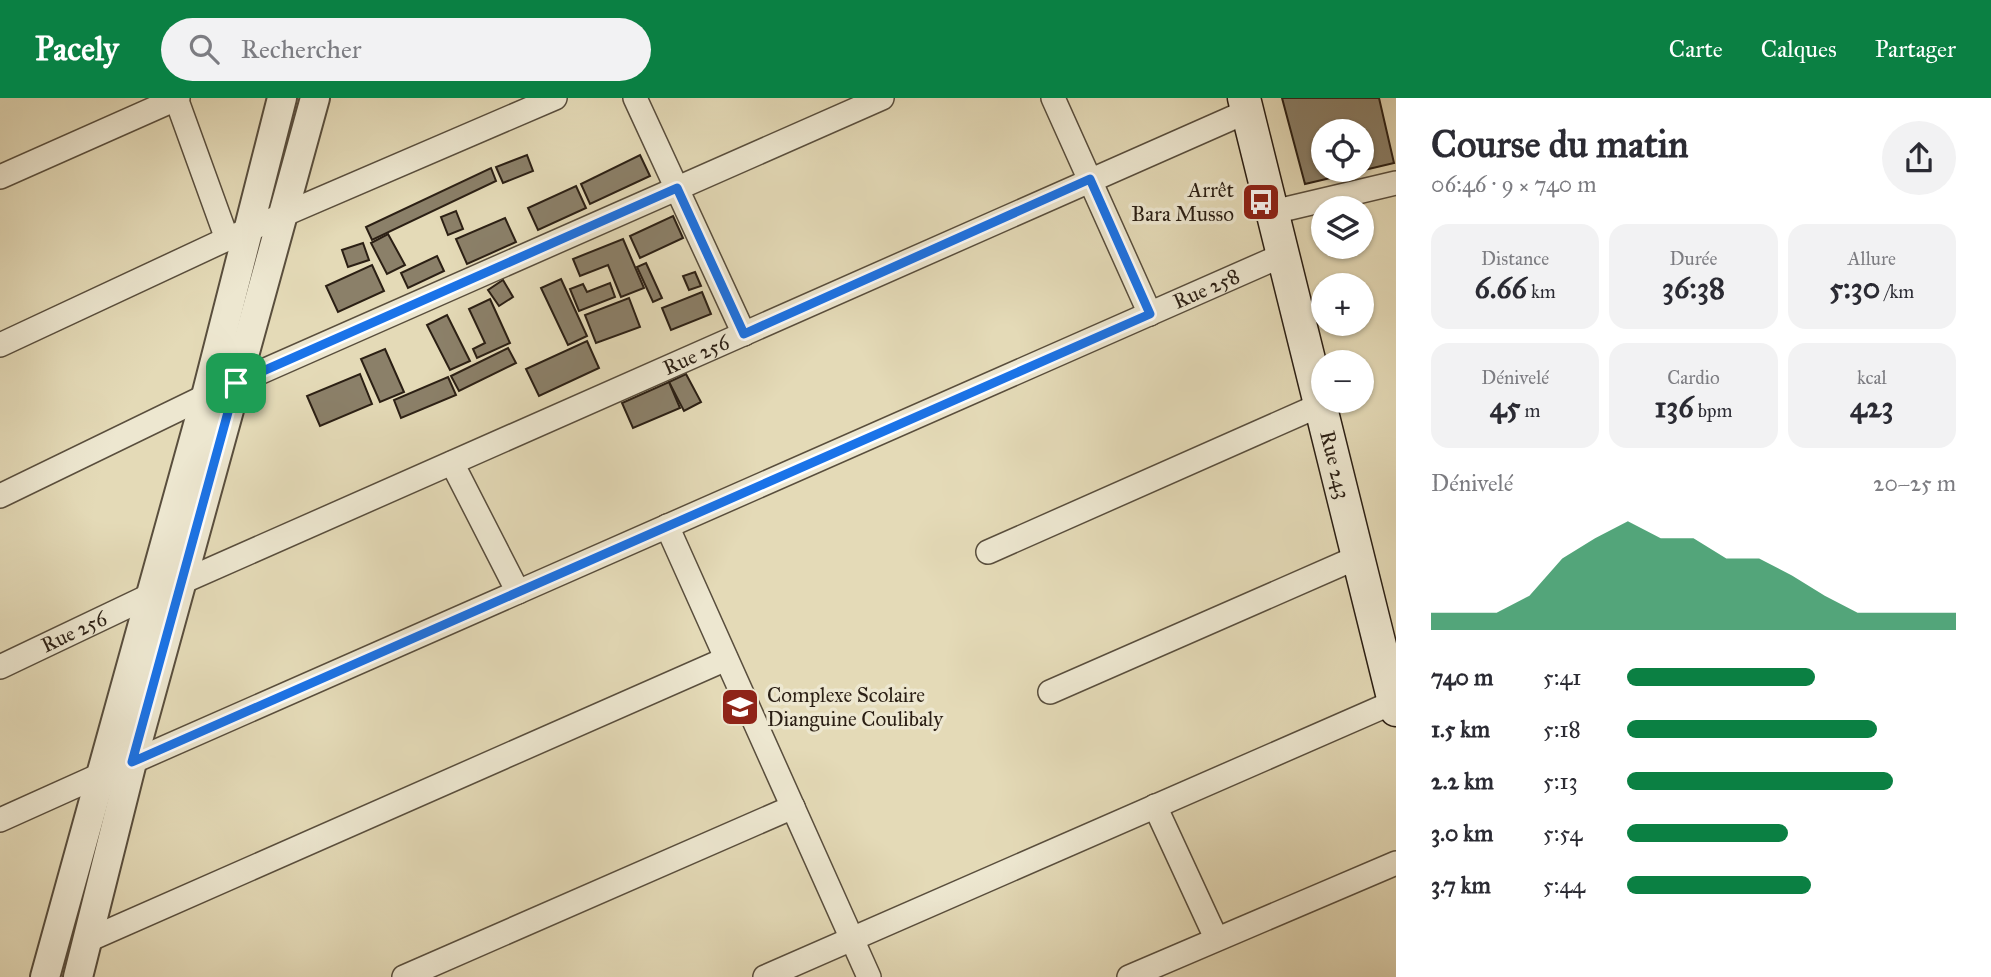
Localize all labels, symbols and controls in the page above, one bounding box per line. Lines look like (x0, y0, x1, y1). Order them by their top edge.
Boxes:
search box (161, 18, 651, 81)
text: Pacely (35, 29, 119, 69)
icon: search (185, 30, 223, 68)
text: Rechercher (241, 33, 361, 65)
text: Carte (1669, 34, 1723, 64)
text: Calques (1761, 34, 1837, 64)
text: Partager (1875, 34, 1956, 64)
map controls (1311, 119, 1374, 413)
button: locate (1311, 119, 1374, 182)
text: Course du matin (1431, 121, 1689, 167)
button: share (1882, 121, 1956, 195)
text: 06:46 · 9 × 740 m (1431, 170, 1596, 198)
place label: Arrêt Bara Musso (1131, 177, 1235, 227)
bus stop icon: Arrêt Bara Musso (1240, 181, 1282, 223)
button: layers (1311, 196, 1374, 259)
text: Distance (1481, 247, 1549, 270)
text: Durée (1670, 247, 1717, 270)
text: Allure (1848, 247, 1896, 270)
street label: Rue 258 (1169, 263, 1244, 315)
text: 6.66 (1475, 270, 1527, 306)
text: 36:38 (1662, 270, 1725, 306)
text: 5:30 (1829, 270, 1880, 306)
button: + (1311, 273, 1374, 336)
text: km (1527, 280, 1556, 303)
text: /km (1880, 280, 1914, 303)
street label: Rue 256 (659, 328, 734, 381)
button: − (1311, 350, 1374, 413)
pin (206, 353, 266, 413)
icon: arrive (217, 364, 255, 402)
text: Dénivelé (1481, 366, 1549, 389)
text: Cardio (1667, 366, 1720, 389)
text: kcal (1857, 366, 1887, 389)
text: 45 (1490, 389, 1520, 425)
text: 136 (1655, 389, 1694, 425)
text: 423 (1850, 389, 1894, 425)
text: m (1520, 399, 1541, 422)
text: bpm (1694, 399, 1732, 422)
street label: Rue 243 (1314, 428, 1356, 502)
text: Dénivelé (1431, 469, 1513, 497)
text: 20–25 m (1873, 469, 1956, 497)
street label: Rue 256 (37, 604, 112, 658)
text: 740 m (1431, 663, 1493, 691)
text: 5:41 (1543, 663, 1581, 691)
place label: Complexe Scolaire Dianguine Coulibaly (767, 682, 944, 732)
school or university icon: Complexe Scolaire Dianguine Coulibaly (719, 686, 761, 728)
text: 1.5 km (1431, 715, 1490, 743)
text: 5:18 (1543, 715, 1581, 743)
text: 2.2 km (1431, 767, 1494, 795)
text: 5:13 (1543, 767, 1578, 795)
text: 3.0 km (1431, 819, 1493, 847)
text: 5:54 (1543, 819, 1582, 847)
text: 3.7 km (1431, 871, 1491, 899)
text: 5:44 (1543, 871, 1585, 899)

